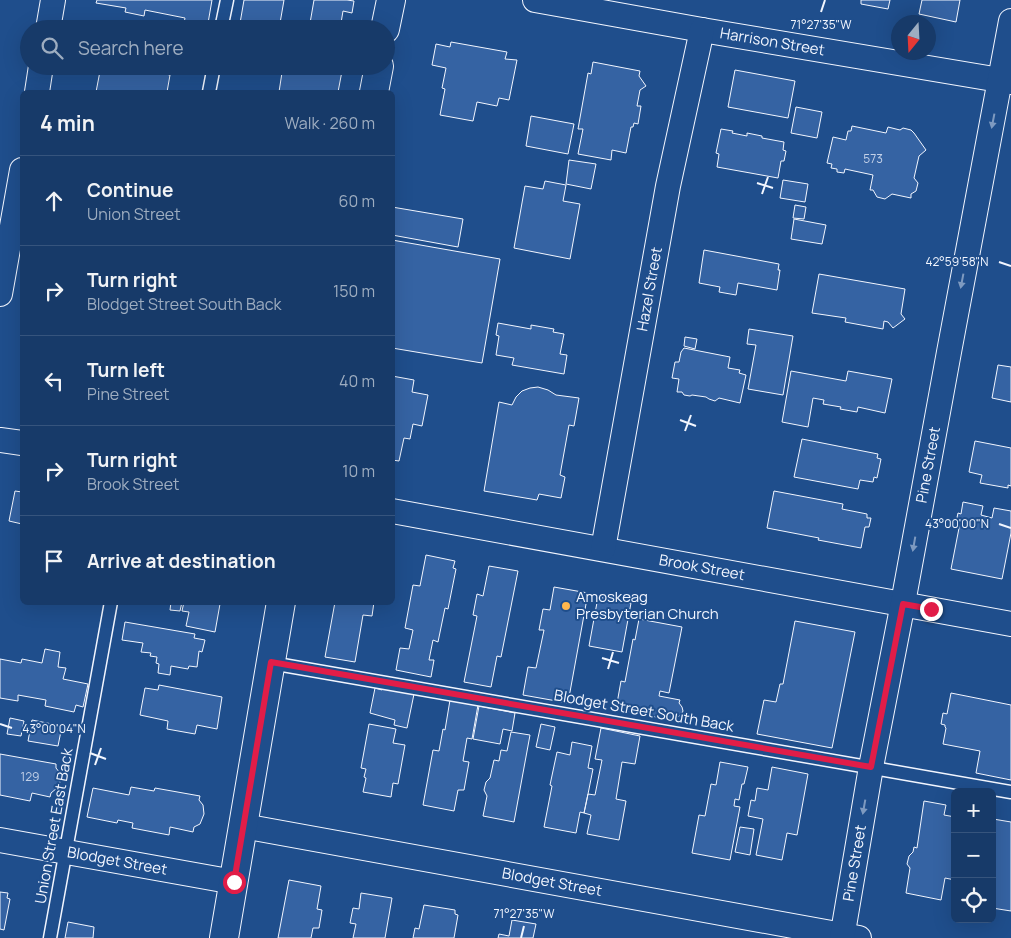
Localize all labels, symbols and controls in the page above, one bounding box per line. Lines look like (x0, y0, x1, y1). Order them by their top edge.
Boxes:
north arrow (891, 15, 936, 60)
text: 71°27'35"W (790, 16, 852, 33)
search box (20, 20, 395, 75)
street label: Harrison Street (719, 22, 826, 60)
icon: search (38, 34, 66, 62)
text: Search here (78, 35, 184, 61)
text: 4 min (40, 109, 95, 137)
text: Walk · 260 m (285, 112, 375, 134)
one-way arrow (988, 113, 996, 129)
house number: 573 (863, 150, 883, 167)
text: Continue (87, 177, 173, 203)
icon: ahead (40, 187, 68, 215)
text: 60 m (339, 190, 375, 212)
text: Union Street (87, 203, 181, 225)
street label: Hazel Street (631, 245, 667, 333)
text: 42°59'58"N (925, 253, 989, 270)
text: Turn right (87, 267, 177, 293)
one-way arrow (958, 273, 966, 289)
icon: right (40, 277, 68, 305)
text: 150 m (333, 280, 375, 302)
text: Blodget Street South Back (87, 293, 282, 315)
text: Turn left (87, 357, 165, 383)
icon: left (40, 367, 68, 395)
text: 40 m (339, 370, 375, 392)
text: Pine Street (87, 383, 169, 405)
street label: Pine Street (911, 425, 945, 505)
text: Turn right (87, 447, 177, 473)
icon: right (40, 457, 68, 485)
text: 10 m (342, 460, 375, 482)
text: Brook Street (87, 473, 179, 495)
text: 43°00'00"N (925, 515, 989, 532)
one-way arrow (909, 536, 917, 552)
icon: arrive (40, 547, 68, 575)
text: Arrive at destination (87, 548, 276, 574)
street label: Brook Street (657, 549, 747, 585)
place label: Amoskeag Presbyterian Church (576, 586, 719, 624)
route end (920, 598, 943, 621)
marker: Amoskeag Presbyterian Church (560, 600, 572, 612)
street label: Blodget Street South Back (552, 684, 736, 737)
text: 43°00'04"N (22, 720, 86, 737)
street label: Union Street East Back (29, 746, 78, 905)
house number: 129 (21, 768, 39, 785)
map controls (951, 788, 996, 923)
button: + (951, 788, 996, 833)
one-way arrow (859, 799, 867, 815)
street label: Pine Street (837, 823, 871, 903)
button: − (951, 833, 996, 878)
street label: Blodget Street (66, 841, 169, 880)
street label: Blodget Street (500, 862, 604, 901)
route start (223, 871, 246, 894)
button: locate (951, 878, 996, 923)
text: 71°27'35"W (493, 905, 555, 922)

